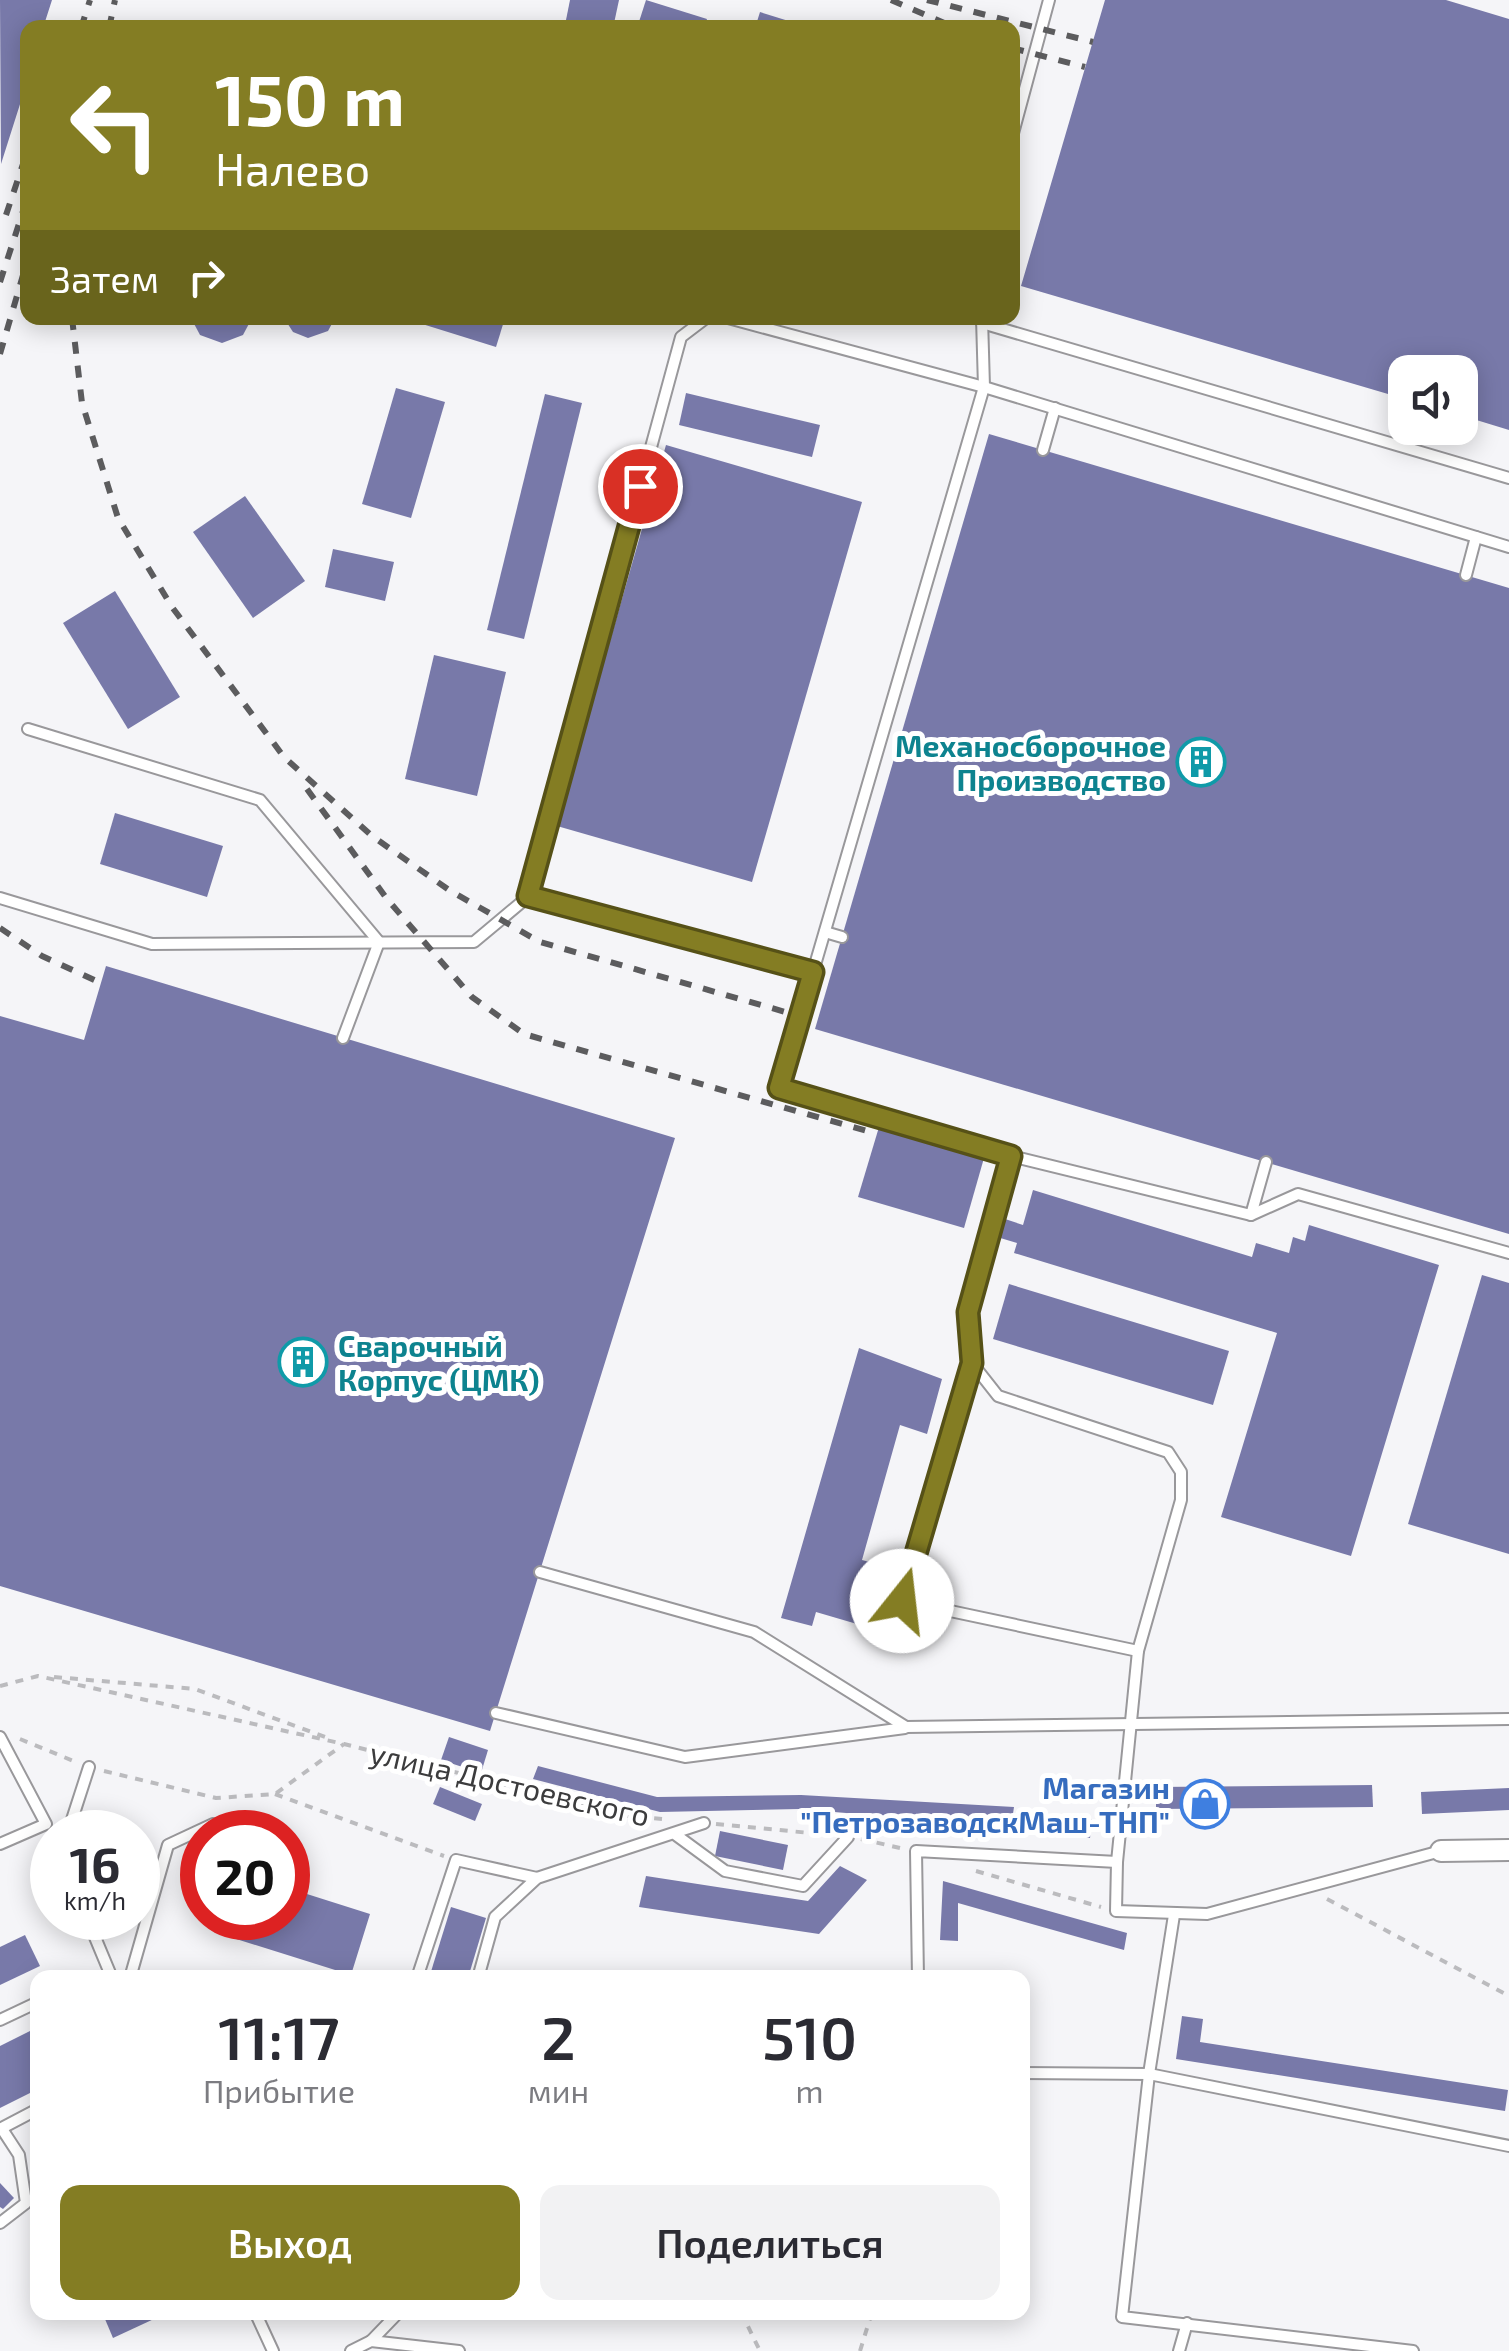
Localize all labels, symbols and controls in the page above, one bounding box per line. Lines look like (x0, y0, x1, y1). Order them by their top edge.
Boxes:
text: 150 m (215, 56, 405, 140)
icon: left (50, 60, 180, 190)
text: Налево (215, 141, 370, 195)
icon: right (179, 250, 234, 305)
text: Затем (50, 255, 159, 301)
map controls (1388, 355, 1478, 445)
button: sound (1388, 355, 1478, 445)
pin (598, 444, 683, 529)
icon: arrive (613, 459, 668, 514)
place label: Механосборочное Производство (895, 727, 1166, 797)
building icon: Механосборочное Производство (1175, 736, 1227, 788)
place label: Сварочный Корпус (ЦМК) (338, 1327, 539, 1398)
building icon: Сварочный Корпус (ЦМК) (277, 1336, 329, 1388)
position arrow (850, 1549, 954, 1653)
street label: улица Достоевского (366, 1733, 653, 1834)
place label: Магазин "ПетрозаводскМаш-ТНП" (800, 1769, 1170, 1839)
shop icon: Магазин "ПетрозаводскМаш-ТНП" (1179, 1778, 1231, 1830)
speed limit sign: 20 (180, 1810, 310, 1940)
text: 16 (69, 1833, 121, 1893)
text: km/h (64, 1885, 126, 1915)
text: 11:17 (218, 2000, 340, 2072)
text: 2 (541, 2000, 576, 2072)
text: 510 (762, 2000, 857, 2072)
text: Прибытие (203, 2071, 355, 2109)
text: мин (528, 2071, 589, 2109)
text: m (796, 2071, 824, 2109)
button: Выход (60, 2185, 520, 2300)
button: Поделиться (540, 2185, 1000, 2300)

